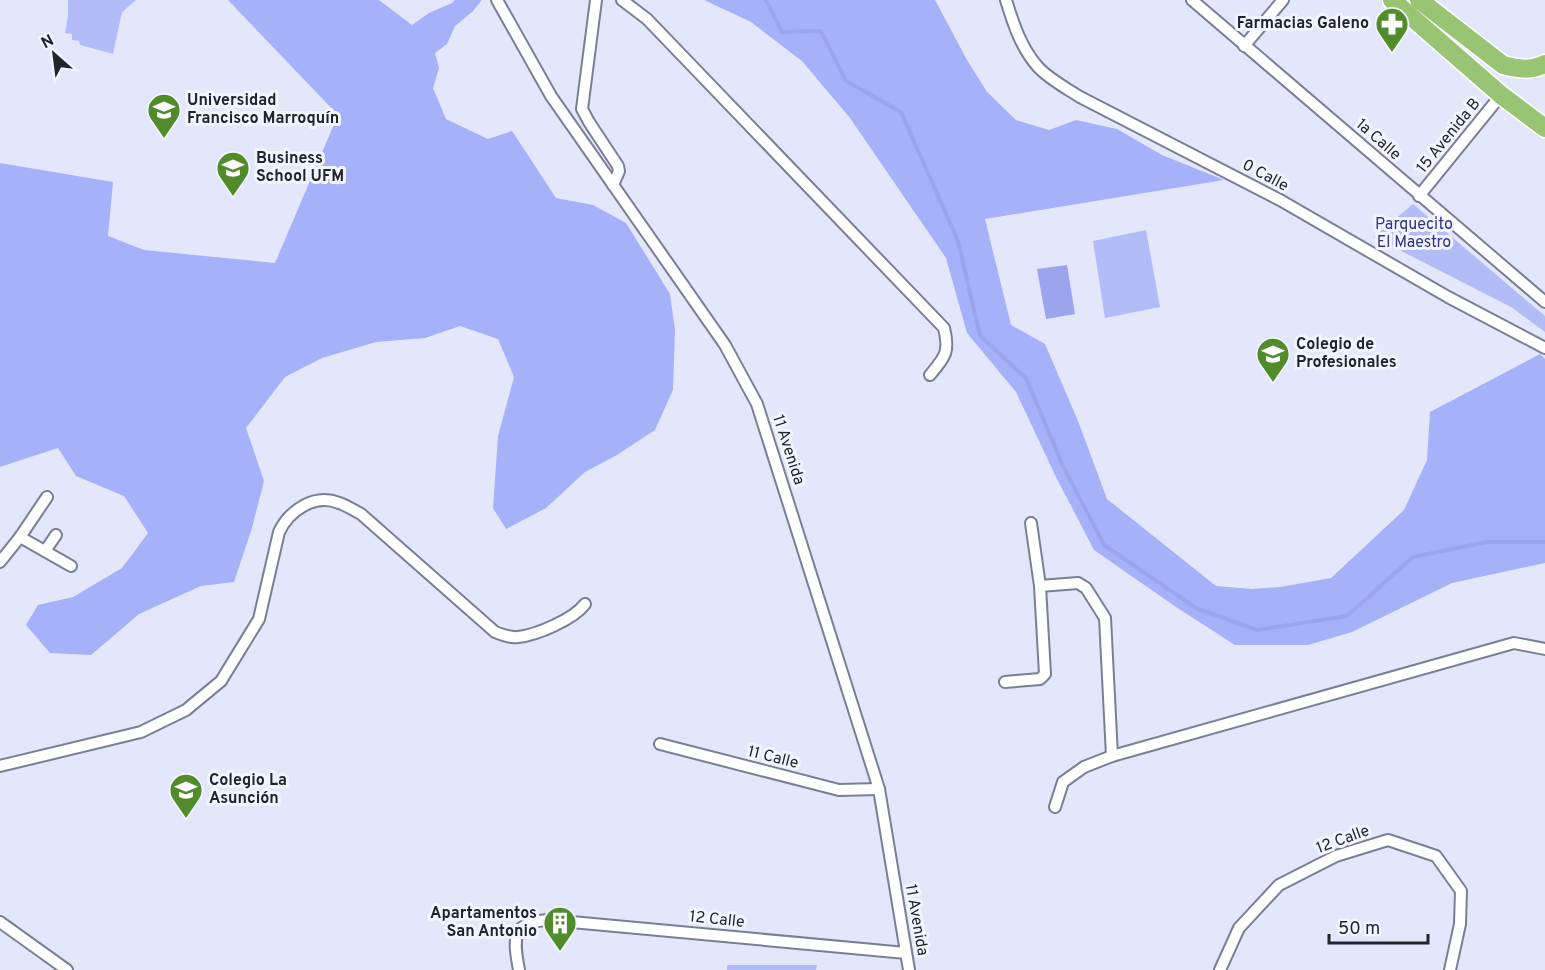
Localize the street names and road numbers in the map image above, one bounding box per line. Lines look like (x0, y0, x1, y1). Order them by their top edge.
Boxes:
street label: 15 Avenida B (1413, 94, 1485, 178)
street label: 1a Calle (1351, 115, 1405, 165)
street label: 0 Calle (1238, 155, 1292, 197)
street label: 11 Avenida (767, 412, 809, 488)
street label: 11 Calle (746, 742, 800, 774)
street label: 12 Calle (1314, 821, 1372, 859)
street label: 11 Avenida (900, 883, 932, 957)
street label: 12 Calle (688, 907, 746, 933)

